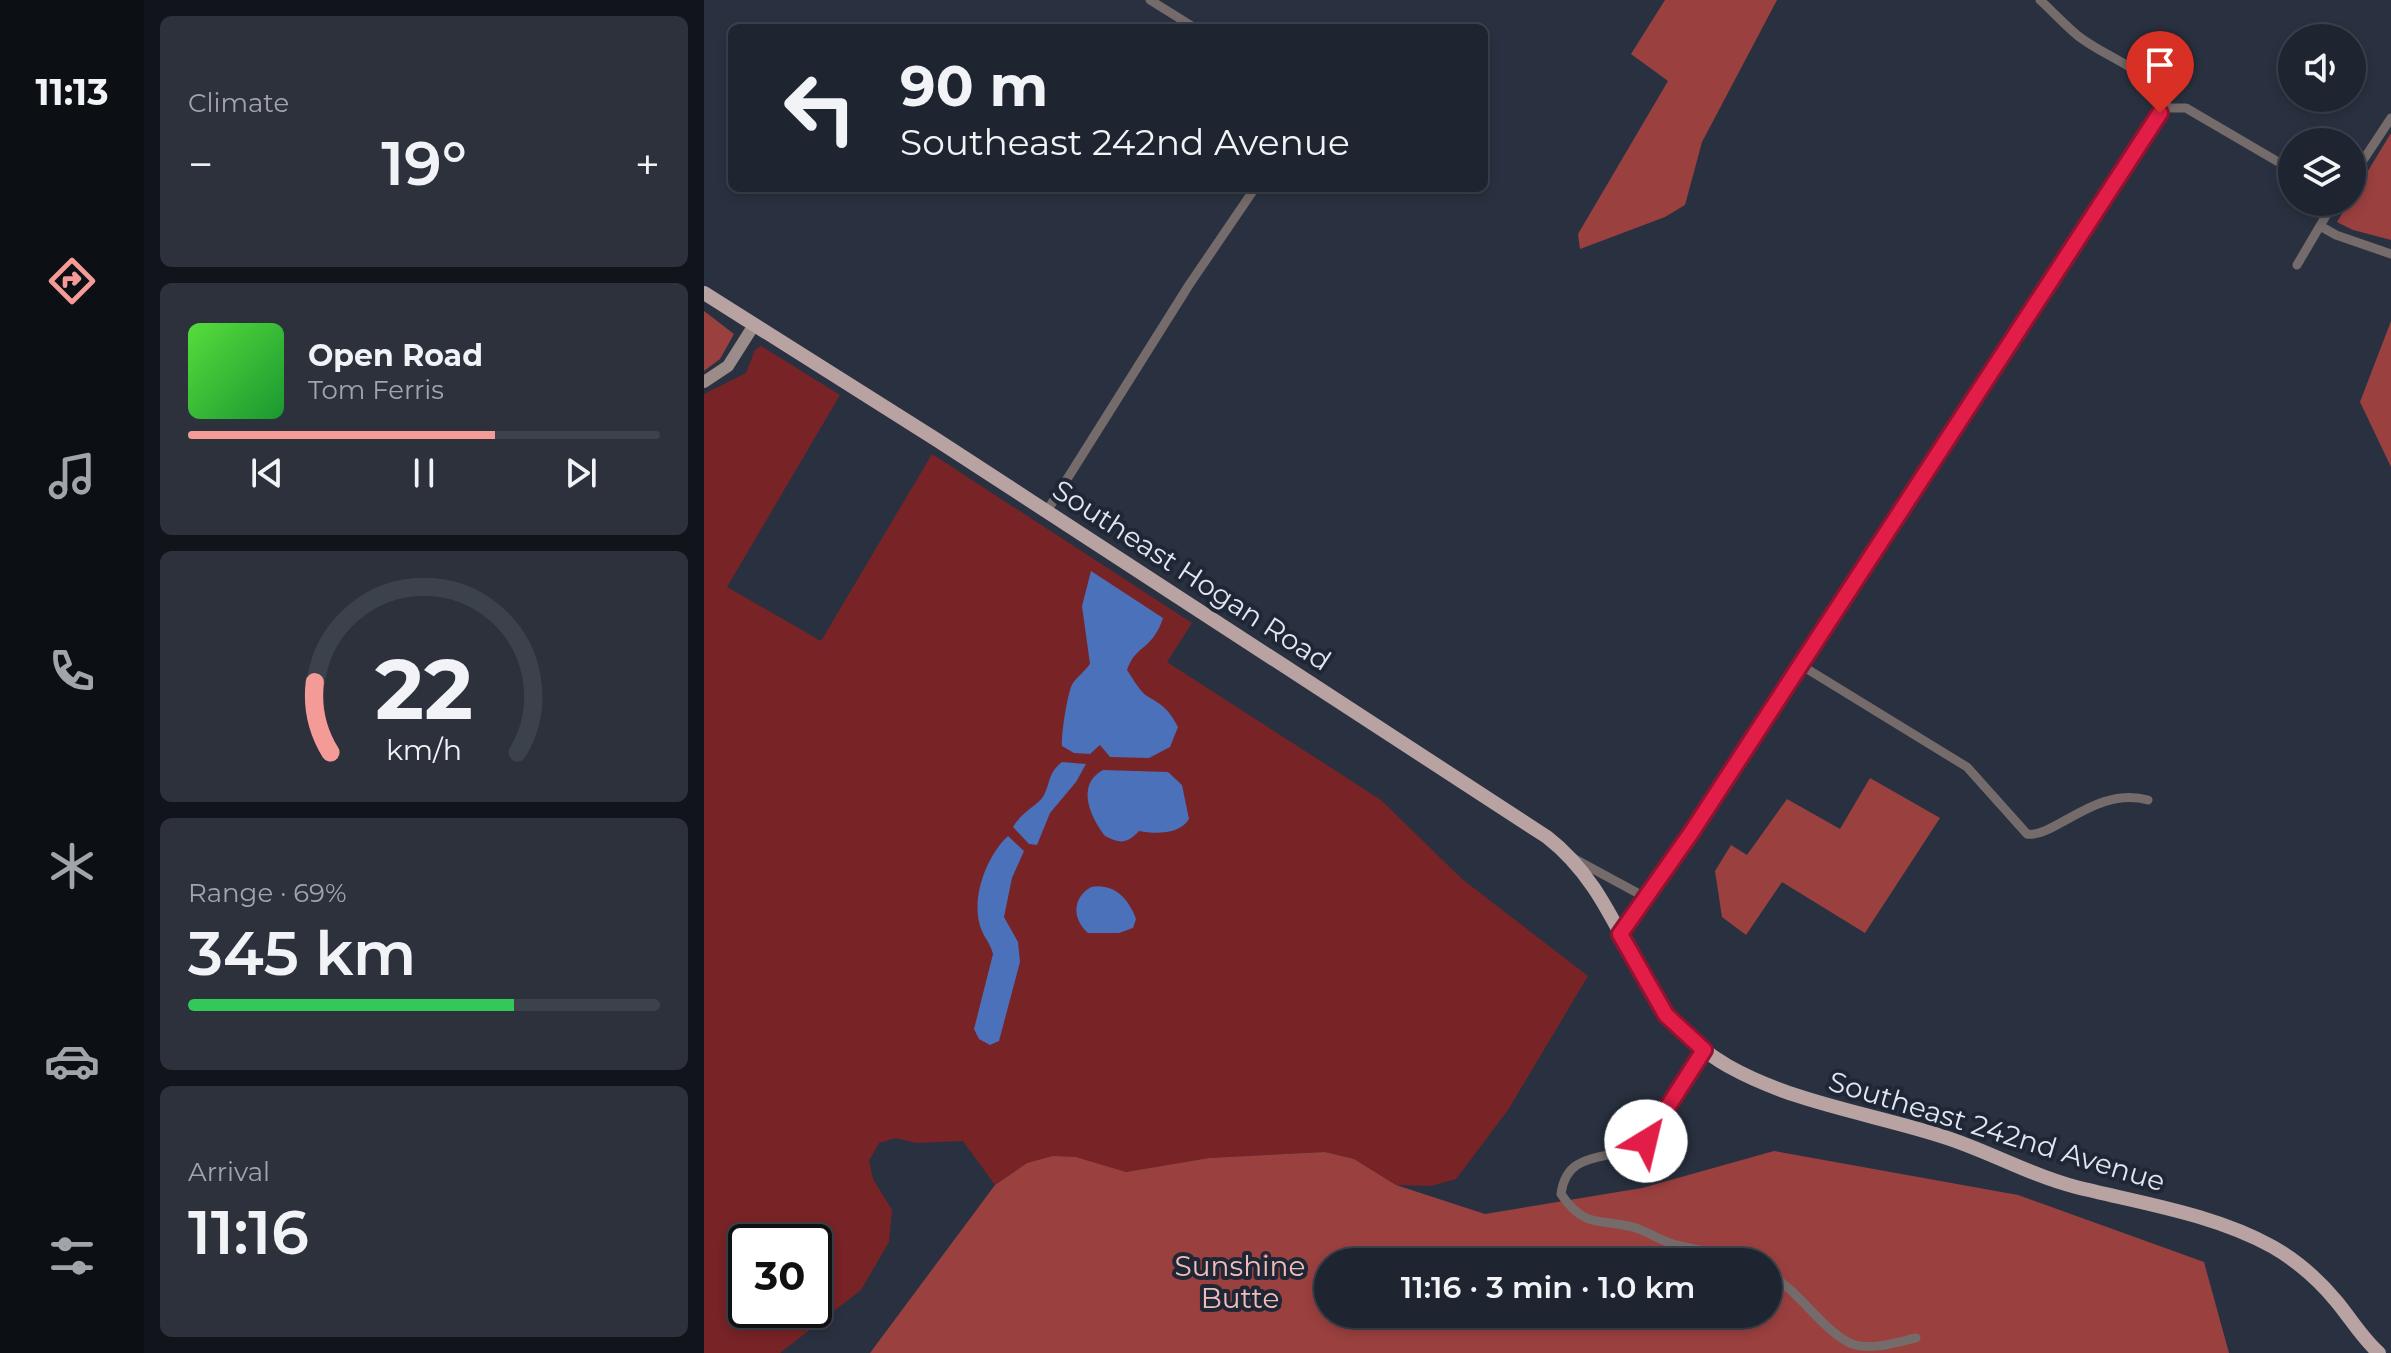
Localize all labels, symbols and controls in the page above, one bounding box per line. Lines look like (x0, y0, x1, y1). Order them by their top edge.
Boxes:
map controls (2278, 24, 2366, 216)
button: sound (2278, 24, 2366, 112)
pin (2126, 31, 2194, 113)
icon: arrive (2138, 43, 2182, 87)
text: 90 m (900, 52, 1048, 120)
icon: left (768, 56, 872, 160)
text: 11:13 (35, 70, 109, 114)
text: Climate (188, 87, 289, 119)
text: Southeast 242nd Avenue (900, 120, 1350, 164)
text: 19° (381, 127, 467, 200)
button: layers (2278, 128, 2366, 216)
text: − (188, 137, 213, 191)
text: + (635, 137, 660, 191)
icon: directions (44, 253, 100, 309)
text: Open Road (308, 337, 483, 374)
text: Tom Ferris (308, 374, 444, 406)
icon: music (44, 448, 100, 504)
icon: previous (245, 451, 289, 495)
icon: pause (402, 451, 446, 495)
icon: next (559, 451, 603, 495)
street label: Southeast Hogan Road (1047, 472, 1337, 678)
text: 22 (375, 637, 473, 739)
icon: phone (44, 643, 100, 699)
text: km/h (386, 732, 462, 767)
icon: climate (44, 838, 100, 894)
text: Range · 69% (188, 877, 347, 909)
text: 345 km (188, 917, 416, 990)
icon: car (44, 1033, 100, 1089)
street label: Southeast 242nd Avenue (1825, 1064, 2169, 1198)
position arrow (1604, 1099, 1688, 1183)
text: Arrival (188, 1156, 270, 1188)
text: 11:16 (188, 1196, 309, 1269)
speed limit sign: 30 (728, 1224, 832, 1328)
icon: filters (44, 1228, 100, 1284)
park label: Sunshine Butte (1175, 1249, 1305, 1315)
text: 11:16 · 3 min · 1.0 km (1401, 1269, 1695, 1306)

